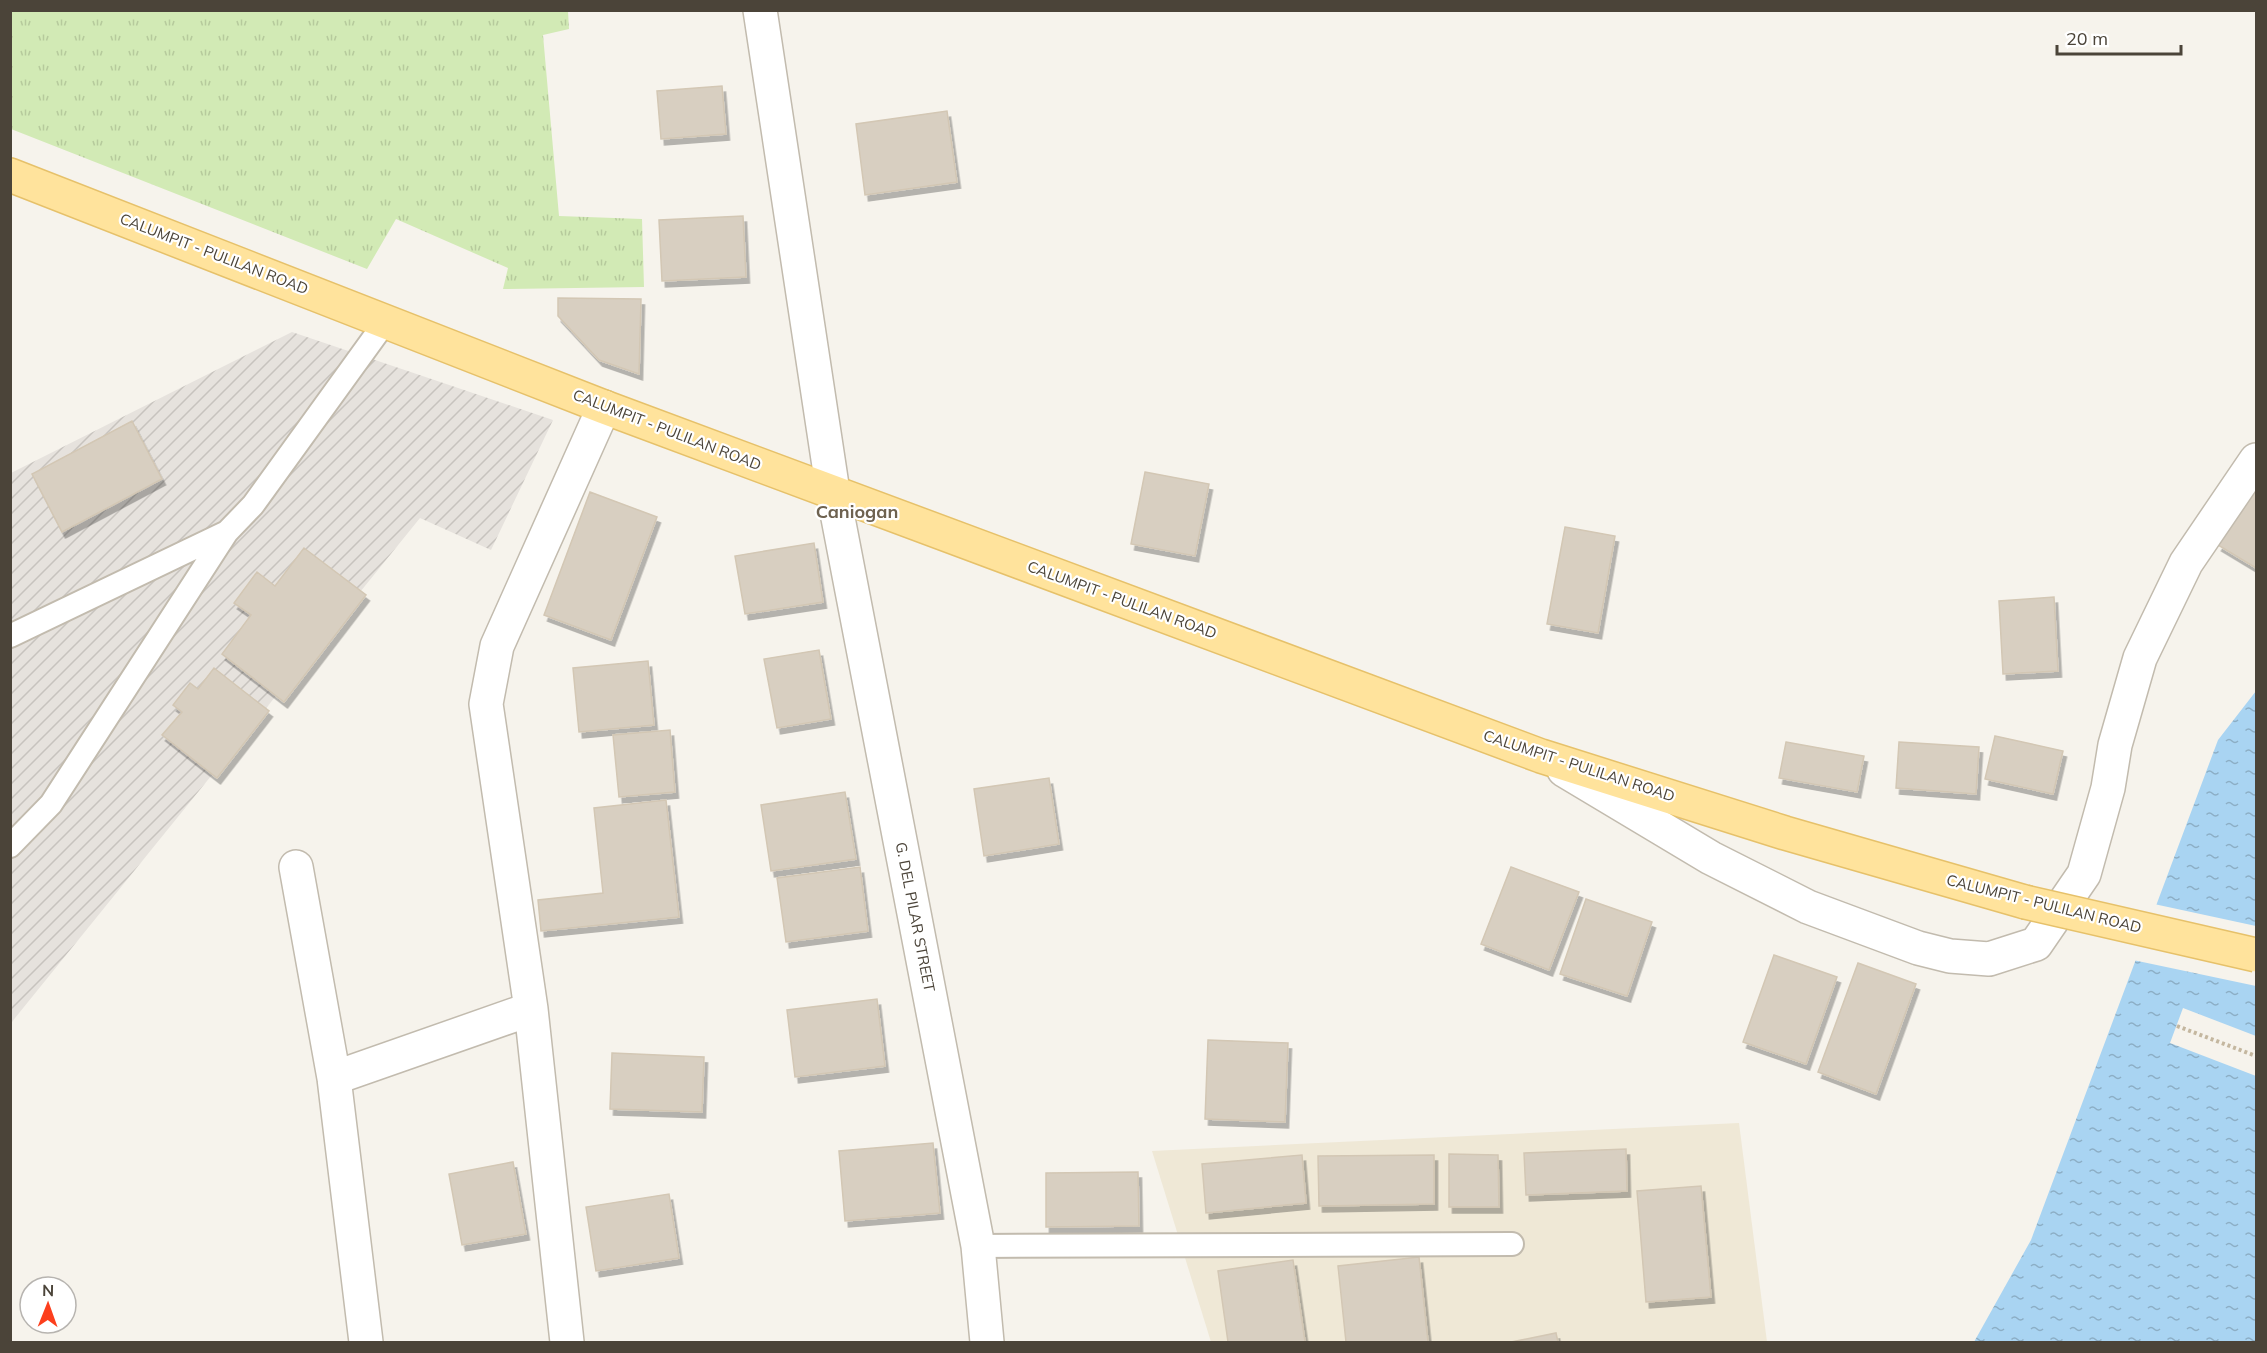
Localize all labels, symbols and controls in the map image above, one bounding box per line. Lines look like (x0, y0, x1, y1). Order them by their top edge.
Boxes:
scale bar (2057, 18, 2182, 56)
text: 20 m (2066, 27, 2108, 50)
street label: CALUMPIT - PULILAN ROAD (117, 209, 311, 298)
street label: CALUMPIT - PULILAN ROAD (570, 385, 764, 474)
district label: Caniogan (816, 500, 898, 523)
street label: CALUMPIT - PULILAN ROAD (1025, 556, 1220, 643)
street label: CALUMPIT - PULILAN ROAD (1481, 726, 1677, 806)
street label: G. DEL PILAR STREET (892, 840, 939, 993)
street label: CALUMPIT - PULILAN ROAD (1945, 870, 2144, 937)
north arrow (18, 1275, 78, 1335)
text: N (42, 1280, 54, 1300)

